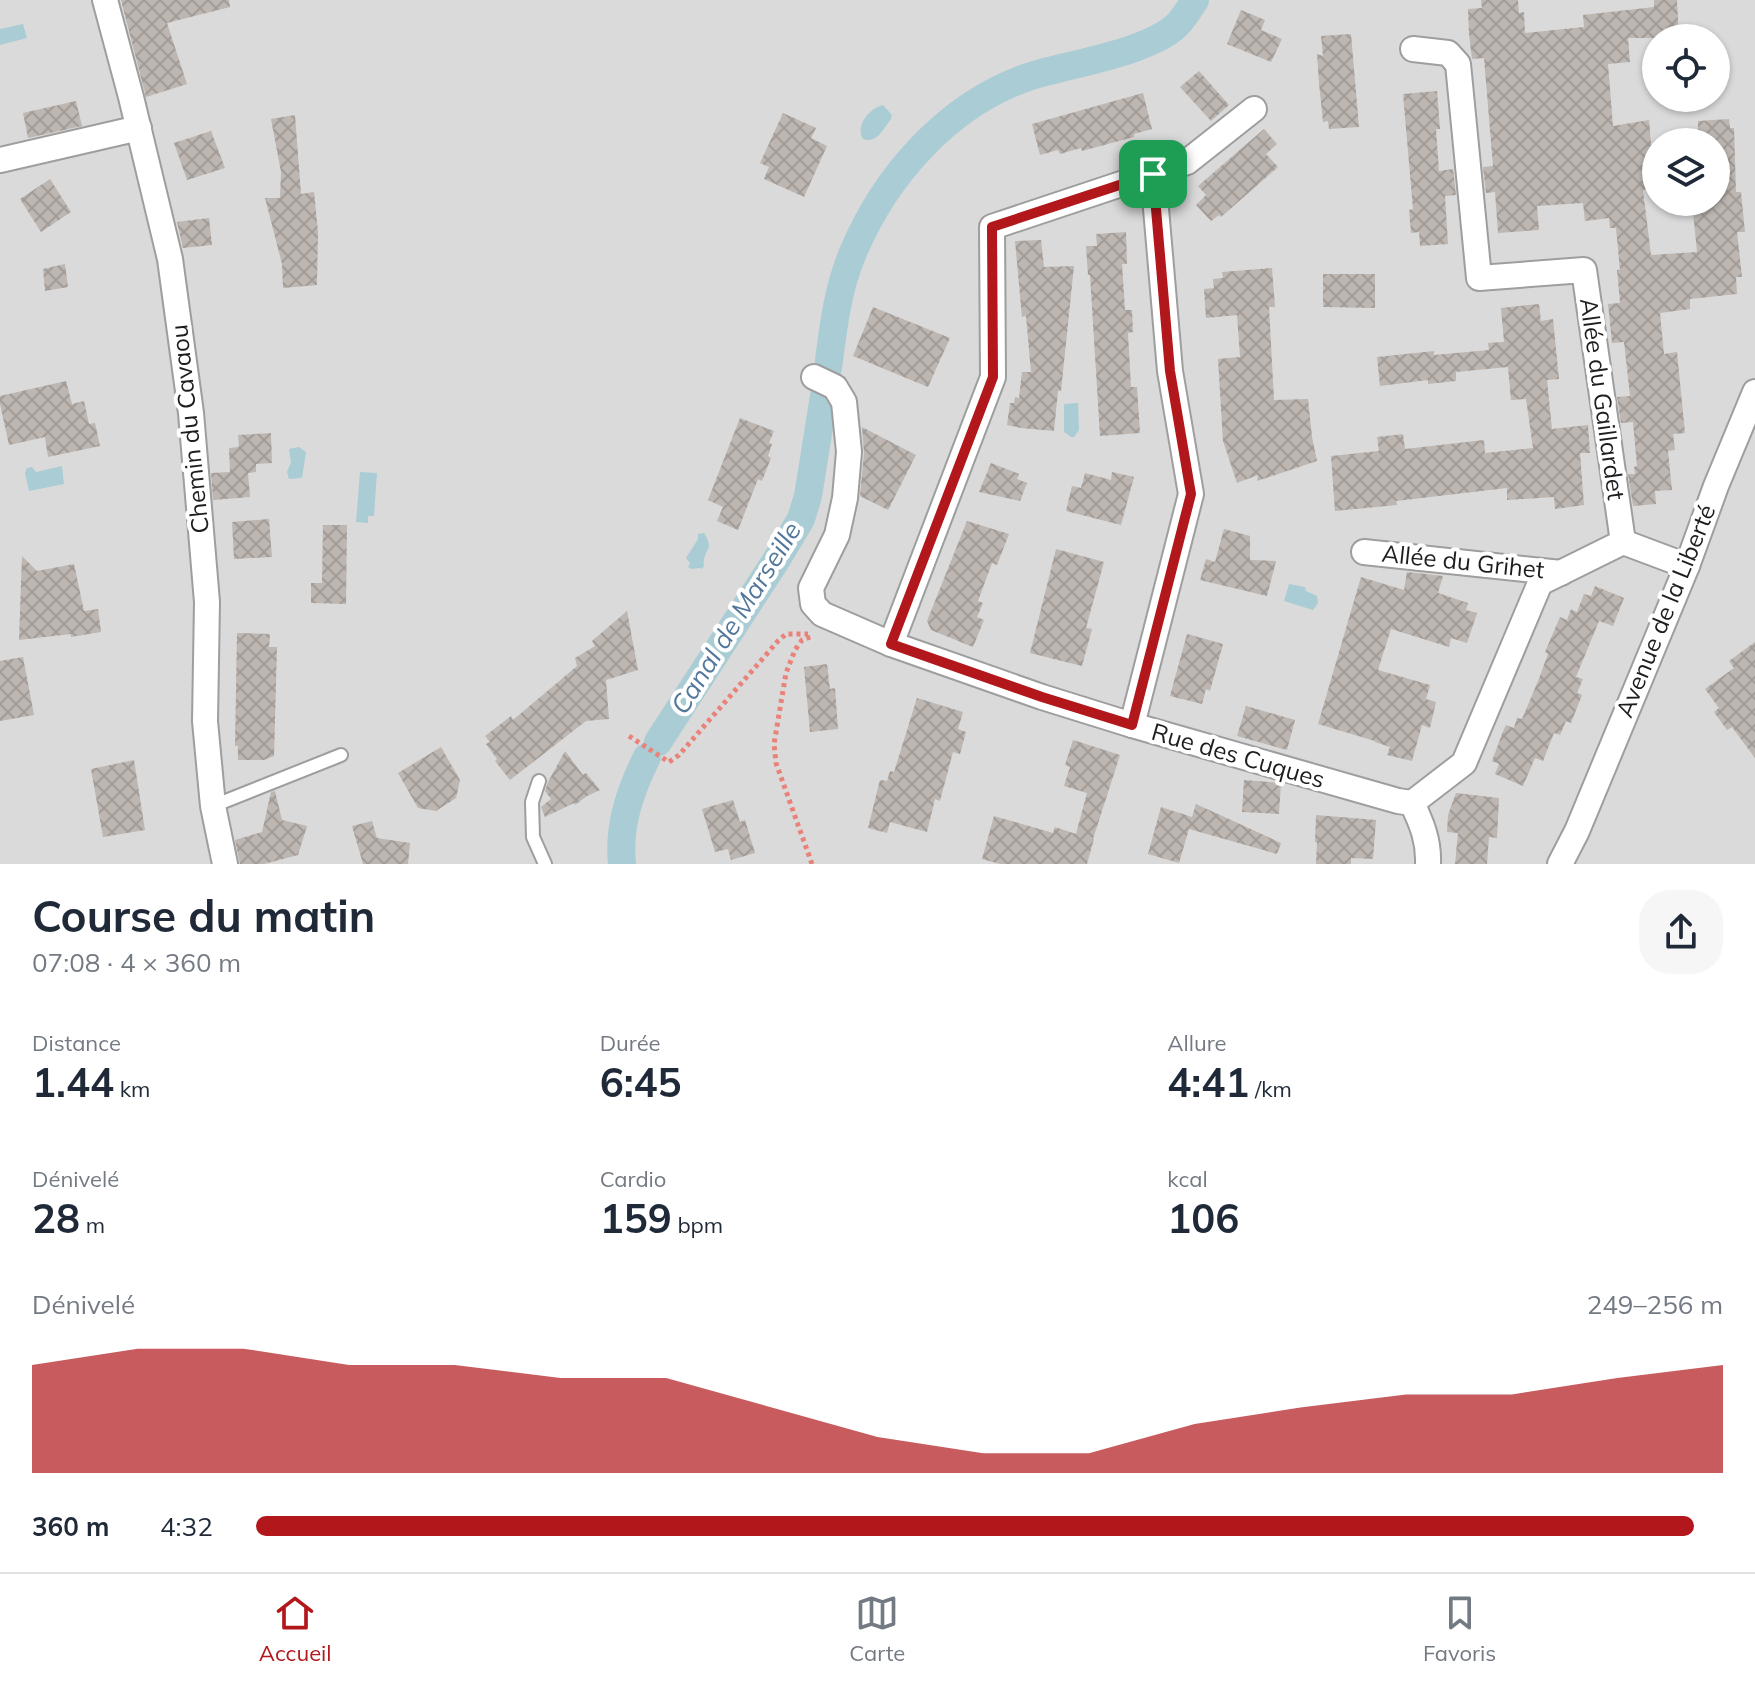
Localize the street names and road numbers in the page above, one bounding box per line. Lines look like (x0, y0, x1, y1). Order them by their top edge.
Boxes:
street label: Allée du Gaillardet (1574, 296, 1632, 502)
street label: Chemin du Cavaou (163, 323, 215, 535)
street label: Avenue de la Liberté (1609, 500, 1721, 721)
street label: Allée du Grihet (1380, 538, 1546, 584)
street label: Rue des Cuques (1148, 716, 1328, 794)

